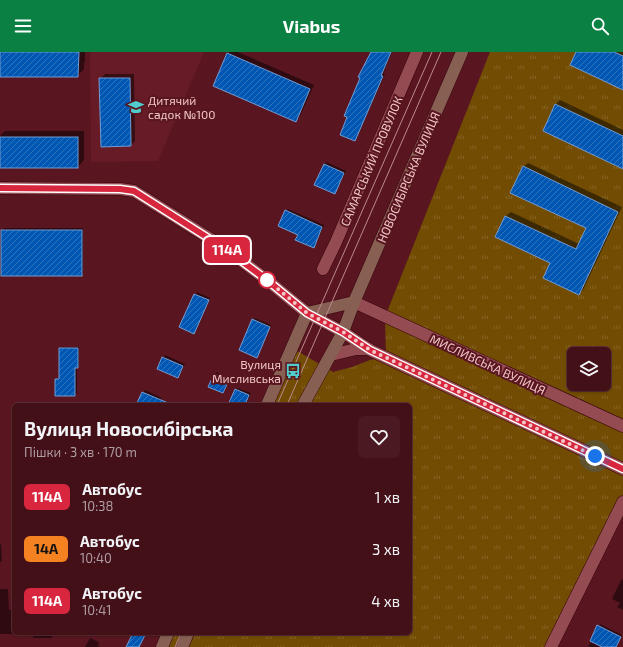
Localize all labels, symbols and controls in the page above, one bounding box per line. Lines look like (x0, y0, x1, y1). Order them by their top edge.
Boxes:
icon: menu (12, 15, 34, 37)
text: Viabus (283, 15, 340, 37)
icon: search (589, 15, 611, 37)
place label: Дитячий садок №100 (148, 93, 216, 121)
street label: САМАРСЬКИЙ ПРОВУЛОК (337, 94, 405, 228)
school or university icon: Дитячий садок №100 (127, 98, 145, 116)
street label: НОВОСИБІРСЬКА ВУЛИЦЯ (374, 109, 442, 245)
line badge: 114А (199, 237, 255, 263)
text: 114А (212, 241, 242, 258)
unlabelled marker (258, 271, 276, 289)
street label: МИСЛИВСЬКА ВУЛИЦЯ (428, 331, 548, 397)
map controls (567, 347, 611, 391)
button: layers (567, 347, 611, 391)
place label: Вулиця Мисливська (212, 357, 281, 385)
bus stop icon: Вулиця Мисливська (284, 362, 302, 380)
button: heart (358, 416, 400, 458)
text: Вулиця Новосибірська (24, 417, 233, 440)
text: Пішки · 3 хв · 170 m (24, 444, 137, 460)
your location (585, 446, 605, 466)
text: Автобус (82, 480, 142, 498)
text: 114А (32, 488, 62, 505)
text: 1 хв (374, 488, 400, 506)
text: 10:38 (82, 498, 113, 514)
text: Автобус (80, 532, 140, 550)
text: 14А (34, 540, 58, 557)
text: 3 хв (372, 540, 400, 558)
text: 10:40 (80, 550, 112, 566)
text: Автобус (82, 584, 142, 602)
text: 114А (32, 592, 62, 609)
text: 4 хв (371, 592, 400, 610)
text: 10:41 (82, 602, 111, 618)

